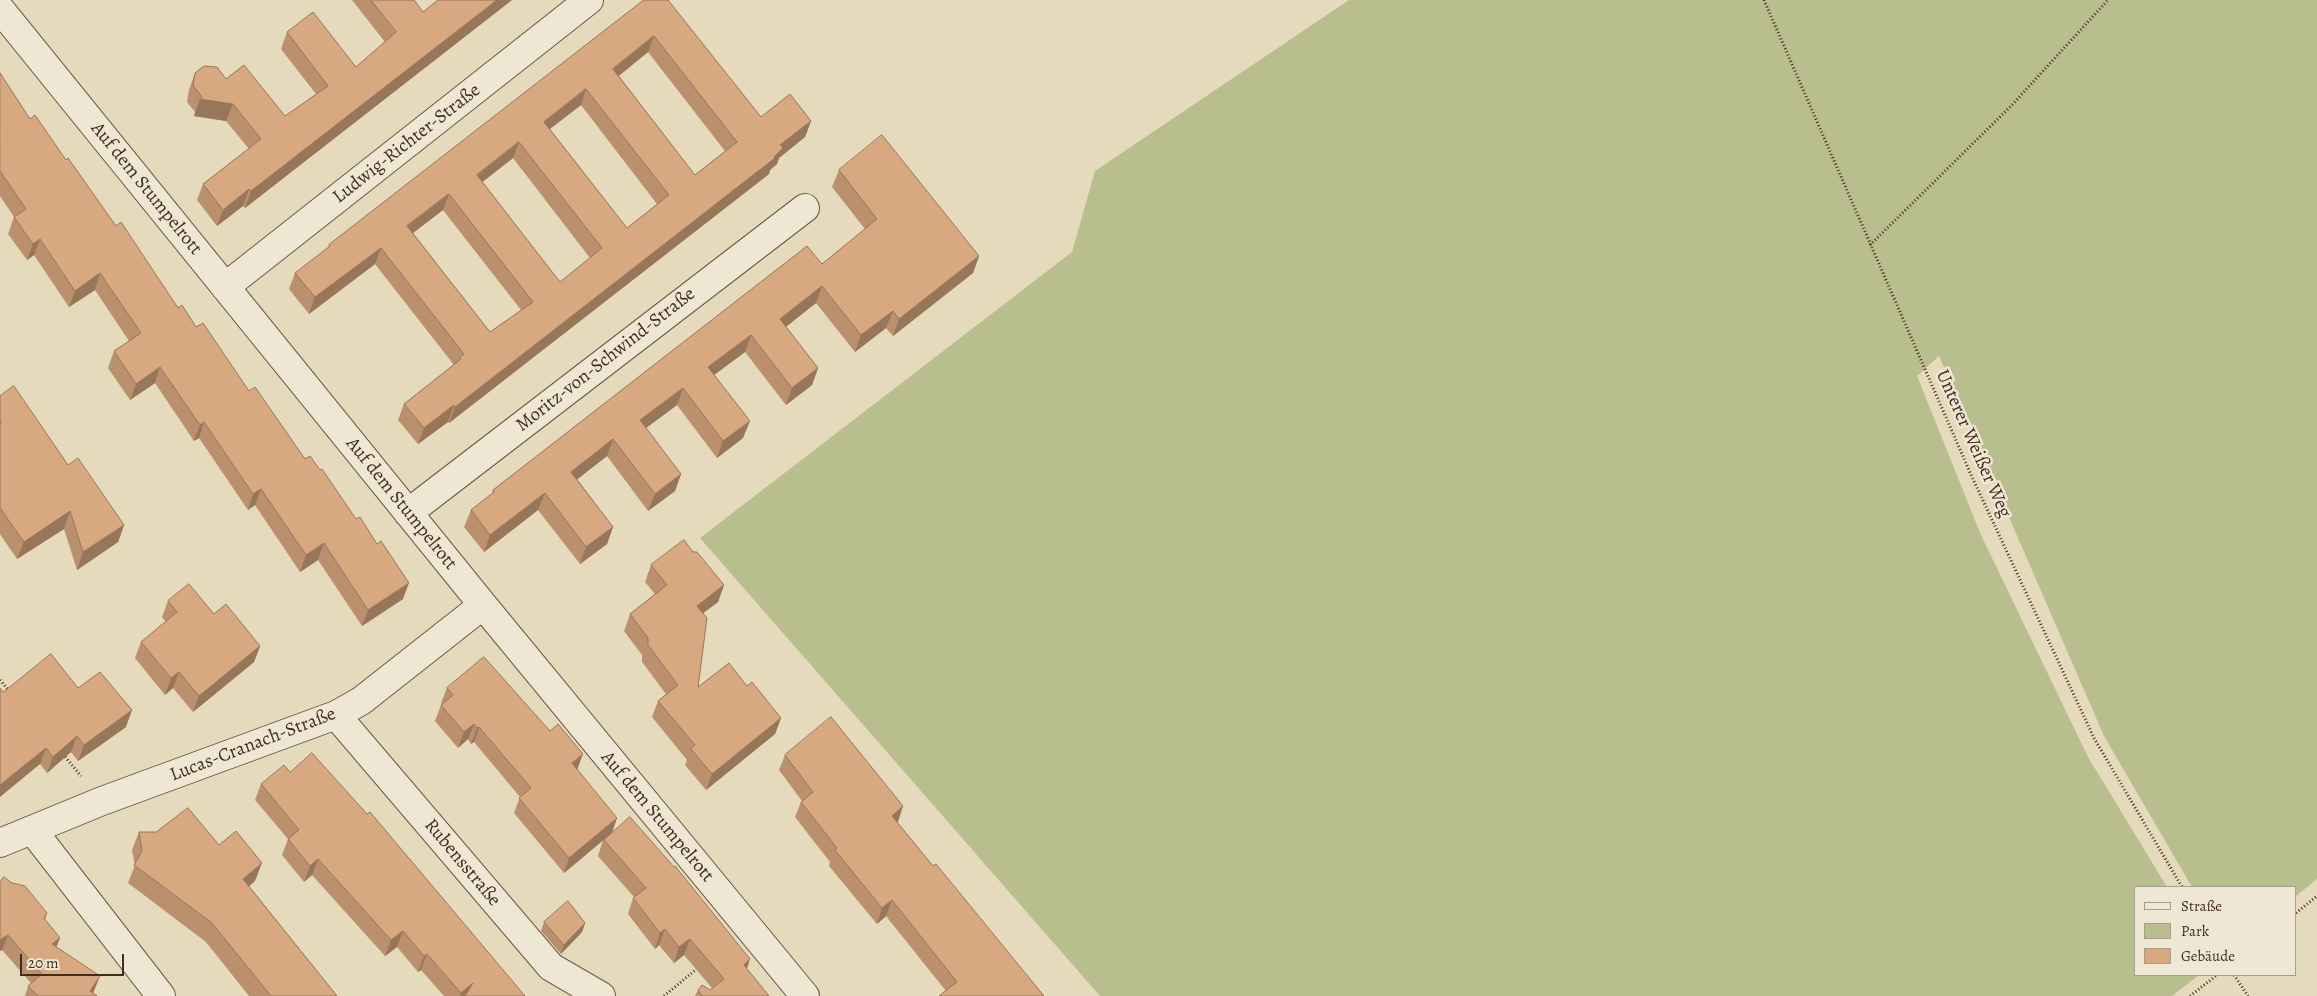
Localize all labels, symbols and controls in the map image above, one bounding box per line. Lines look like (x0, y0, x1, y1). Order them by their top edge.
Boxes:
street label: Ludwig-Richter-Straße (329, 79, 485, 209)
street label: Auf dem Stumpelrott (86, 118, 206, 260)
street label: Moritz-von-Schwind-Straße (512, 283, 700, 437)
street label: Unterer Weißer Weg (1930, 367, 2016, 521)
street label: Auf dem Stumpelrott (341, 433, 461, 575)
street label: Lucas-Cranach-Straße (167, 703, 339, 787)
street label: Auf dem Stumpelrott (596, 747, 718, 887)
street label: Rubensstraße (419, 815, 505, 911)
legend (2134, 886, 2297, 976)
text: Straße (2181, 896, 2222, 916)
text: Park (2181, 921, 2209, 941)
scale bar (22, 944, 126, 976)
text: Gebäude (2181, 946, 2235, 966)
text: 20 m (28, 953, 59, 973)

